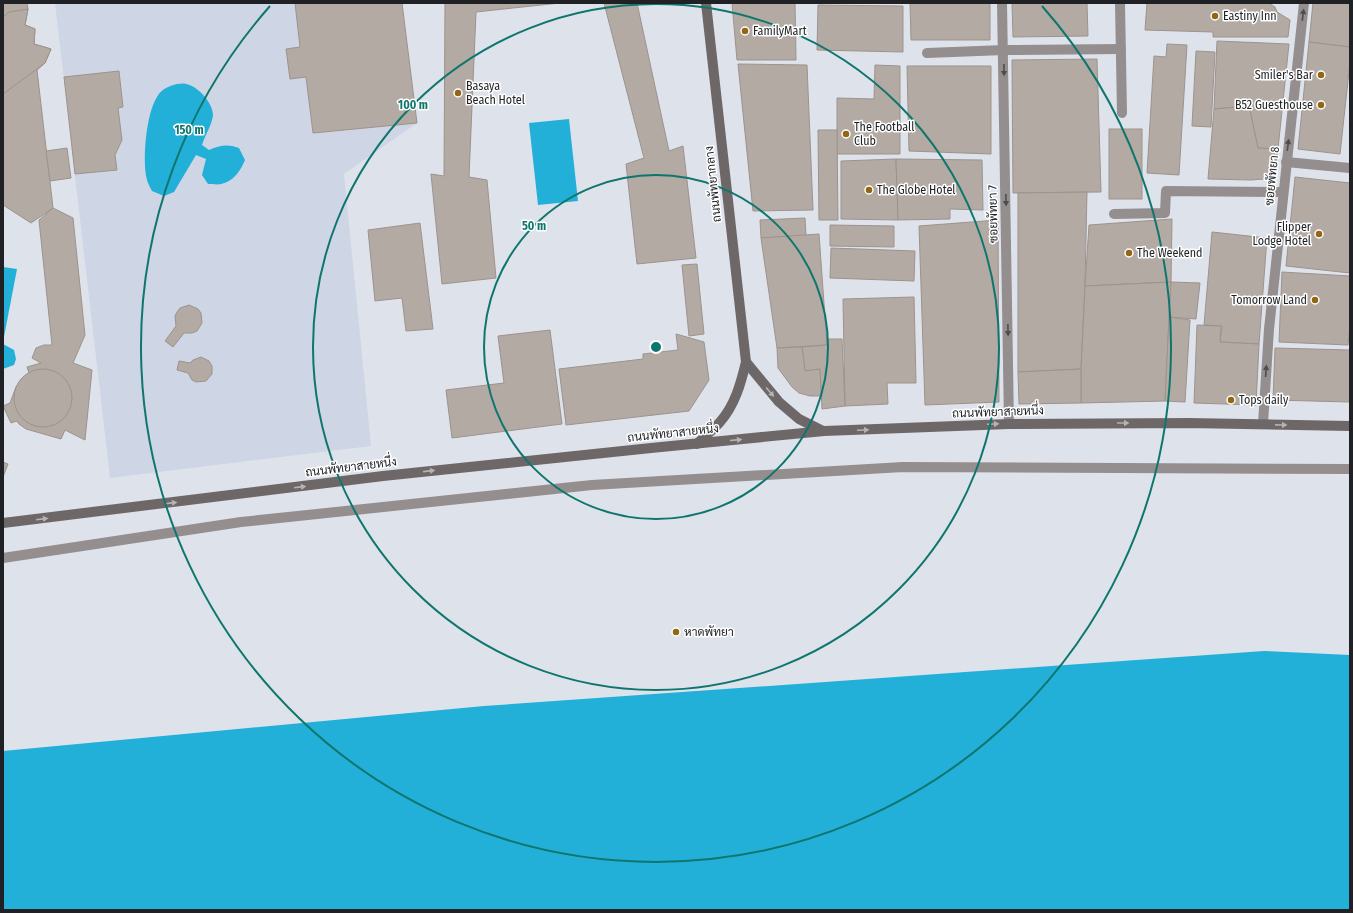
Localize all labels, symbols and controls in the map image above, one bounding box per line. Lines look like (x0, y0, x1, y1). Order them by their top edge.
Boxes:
place label: Eastiny Inn (1223, 9, 1277, 23)
one-way arrow (1300, 9, 1306, 22)
marker: Eastiny Inn (1210, 11, 1220, 21)
place label: FamilyMart (753, 24, 807, 38)
marker: FamilyMart (740, 26, 750, 36)
one-way arrow (1001, 64, 1007, 77)
place label: Smiler's Bar (1255, 68, 1314, 82)
marker: Smiler's Bar (1316, 70, 1326, 80)
place label: Basaya Beach Hotel (466, 79, 525, 107)
marker: Basaya Beach Hotel (453, 88, 463, 98)
text: 100 m (398, 98, 428, 112)
place label: B52 Guesthouse (1235, 98, 1313, 112)
marker: B52 Guesthouse (1316, 100, 1326, 110)
place label: The Football Club (854, 120, 914, 148)
text: 150 m (174, 123, 204, 137)
marker: The Football Club (841, 129, 851, 139)
one-way arrow (1285, 139, 1291, 151)
street label: ถนนพัทยากลาง (702, 145, 724, 223)
street label: ซอยพัทยา 8 (1262, 146, 1282, 206)
place label: The Globe Hotel (877, 183, 955, 197)
marker: The Globe Hotel (864, 185, 874, 195)
street label: ซอยพัทยา 7 (985, 185, 1001, 243)
one-way arrow (1003, 194, 1009, 207)
text: 50 m (522, 219, 546, 233)
place label: Flipper Lodge Hotel (1253, 220, 1312, 248)
marker: Flipper Lodge Hotel (1314, 229, 1324, 239)
place label: The Weekend (1137, 246, 1203, 260)
marker: The Weekend (1124, 248, 1134, 258)
place label: Tomorrow Land (1231, 293, 1307, 307)
marker: Tomorrow Land (1310, 295, 1320, 305)
one-way arrow (1005, 324, 1011, 337)
centre of rings (649, 340, 663, 354)
one-way arrow (1262, 365, 1269, 378)
one-way arrow (766, 386, 775, 397)
place label: Tops daily (1239, 393, 1289, 407)
marker: Tops daily (1226, 395, 1236, 405)
street label: ถนนพัทยาสายหนึ่ง (952, 399, 1044, 421)
street label: ถนนพัทยาสายหนึ่ง (626, 417, 719, 445)
one-way arrow (1117, 420, 1130, 426)
one-way arrow (987, 421, 999, 428)
one-way arrow (1275, 422, 1288, 428)
one-way arrow (857, 427, 870, 433)
one-way arrow (730, 437, 742, 443)
street label: ถนนพัทยาสายหนึ่ง (304, 451, 397, 480)
one-way arrow (423, 468, 435, 475)
one-way arrow (294, 484, 306, 490)
one-way arrow (165, 500, 177, 506)
one-way arrow (36, 515, 48, 522)
place label: หาดพัทยา (684, 625, 734, 639)
marker: หาดพัทยา (671, 627, 681, 637)

